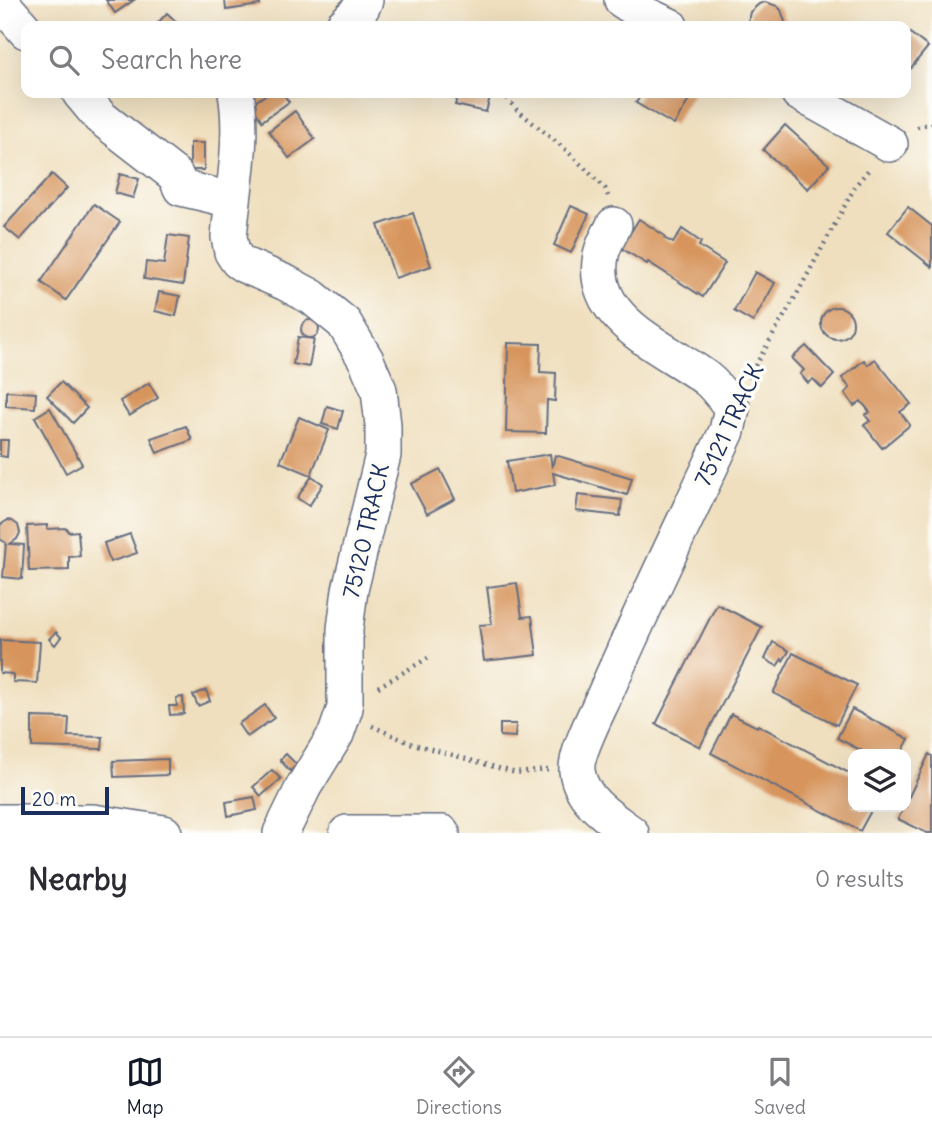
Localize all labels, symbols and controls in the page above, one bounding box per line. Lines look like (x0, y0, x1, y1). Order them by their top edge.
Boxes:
search box (21, 21, 911, 98)
icon: search (45, 41, 83, 79)
text: Search here (101, 43, 242, 76)
street label: 75121 TRACK (688, 359, 769, 491)
street label: 75120 TRACK (336, 461, 395, 601)
map controls (848, 749, 911, 812)
button: layers (848, 749, 911, 812)
scale bar (21, 784, 108, 816)
text: 20 m (32, 787, 76, 811)
text: Nearby (28, 860, 128, 898)
text: 0 results (815, 864, 904, 893)
tab: Map (126, 1053, 164, 1119)
tab: Directions (416, 1053, 502, 1119)
tab: Saved (754, 1053, 806, 1119)

